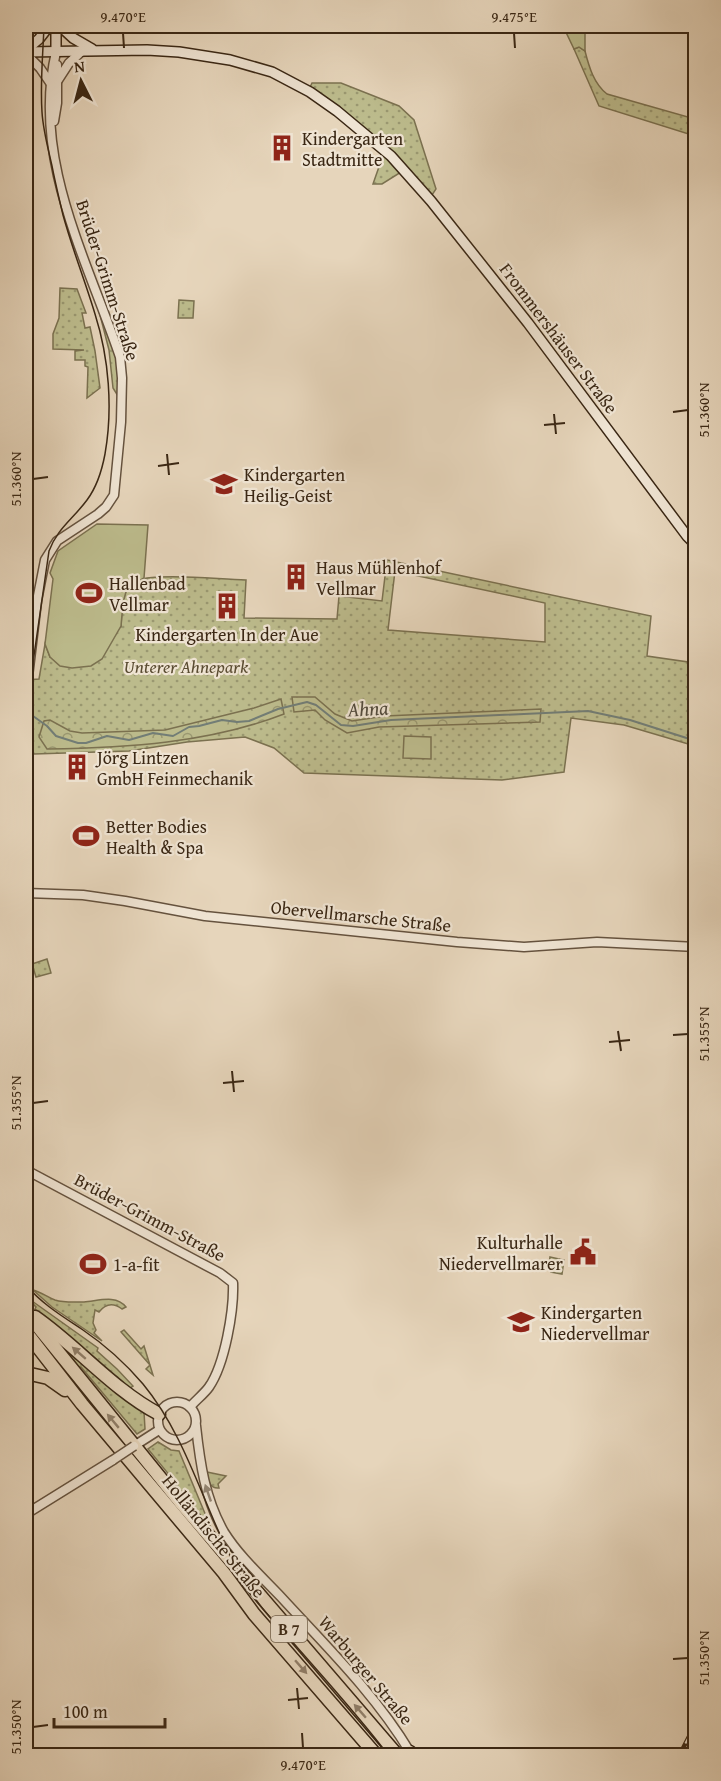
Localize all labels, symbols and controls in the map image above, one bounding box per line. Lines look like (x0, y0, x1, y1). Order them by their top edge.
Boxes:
text: 9.470°E (100, 6, 146, 27)
text: 9.475°E (491, 6, 537, 27)
north arrow (51, 51, 111, 111)
text: N (73, 54, 86, 79)
place label: Kindergarten Stadtmitte (302, 125, 403, 173)
building icon: Kindergarten Stadtmitte (267, 133, 297, 163)
street label: Brüder-Grimm-Straße (69, 196, 147, 364)
street label: Frommershäuser Straße (493, 257, 625, 419)
text: 51.360°N (693, 382, 714, 437)
text: 51.360°N (5, 451, 26, 506)
place label: Kindergarten Heilig-Geist (244, 461, 345, 509)
school or university icon: Kindergarten Heilig-Geist (209, 469, 239, 499)
place label: Haus Mühlenhof Vellmar (316, 554, 443, 602)
building icon: Haus Mühlenhof Vellmar (281, 562, 311, 592)
place label: Hallenbad Vellmar (109, 570, 186, 618)
sports icon: Hallenbad Vellmar (74, 578, 104, 608)
building icon: Kindergarten In der Aue (212, 591, 242, 621)
place label: Kindergarten In der Aue (135, 621, 319, 648)
park label: Unterer Ahnepark (124, 653, 249, 680)
water label: Ahna (346, 692, 390, 724)
place label: Jörg Lintzen GmbH Feinmechanik (95, 744, 254, 792)
building icon: Jörg Lintzen GmbH Feinmechanik (62, 752, 92, 782)
place label: Better Bodies Health & Spa (106, 813, 207, 861)
sports icon: Better Bodies Health & Spa (71, 821, 101, 851)
street label: Obervellmarsche Straße (270, 893, 452, 939)
text: 51.355°N (693, 1006, 714, 1061)
text: 51.355°N (5, 1075, 26, 1130)
street label: Brüder-Grimm-Straße (70, 1166, 230, 1268)
place label: Kulturhalle Niedervellmarer (439, 1229, 564, 1277)
public building icon: Kulturhalle Niedervellmarer (568, 1237, 598, 1267)
sports icon: 1-a-fit (78, 1249, 108, 1279)
place label: 1-a-fit (113, 1251, 160, 1278)
place label: Kindergarten Niedervellmar (541, 1299, 650, 1347)
school or university icon: Kindergarten Niedervellmar (506, 1307, 536, 1337)
one-way arrow (72, 1347, 87, 1360)
one-way arrow (107, 1413, 120, 1429)
street label: Holländische Straße (156, 1469, 272, 1603)
one-way arrow (202, 1484, 212, 1502)
street label: Warburger Straße (312, 1609, 420, 1731)
road number: B 7 (271, 1616, 307, 1642)
text: 51.350°N (693, 1630, 714, 1685)
one-way arrow (294, 1659, 307, 1674)
scale bar (54, 1691, 165, 1729)
text: 100 m (63, 1698, 108, 1725)
text: 51.350°N (5, 1699, 26, 1754)
one-way arrow (354, 1704, 367, 1719)
text: 9.470°E (280, 1754, 326, 1775)

